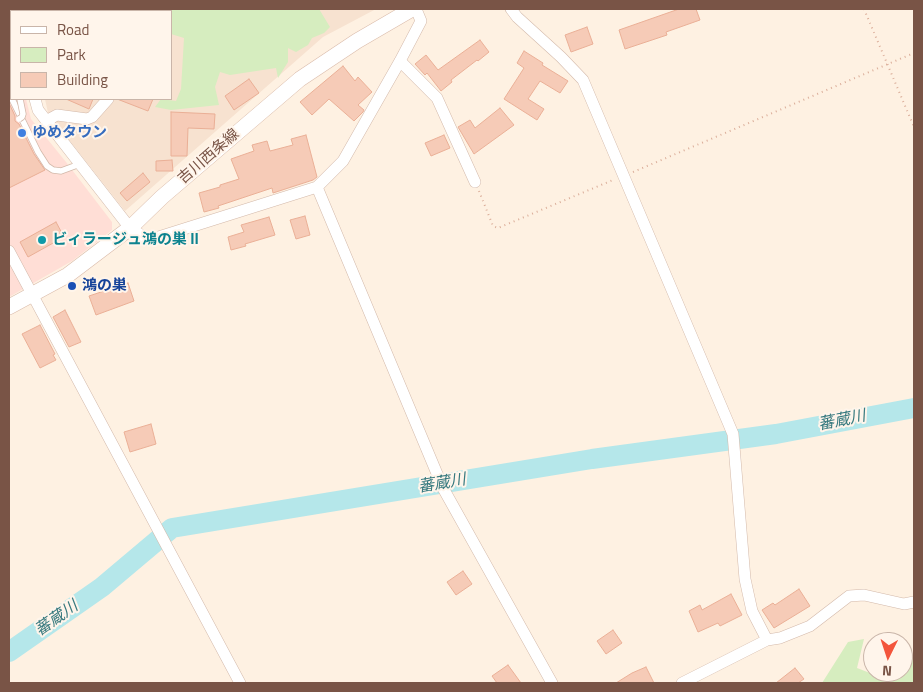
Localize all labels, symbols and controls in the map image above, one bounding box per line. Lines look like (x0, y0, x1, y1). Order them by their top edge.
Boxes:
legend (10, 10, 172, 100)
text: Road (57, 18, 89, 41)
text: Park (57, 43, 86, 66)
text: Building (57, 68, 108, 91)
place label: ゆめタウン (32, 124, 107, 142)
street label: 吉川西条線 (175, 126, 243, 188)
marker: ゆめタウン (16, 127, 28, 139)
place label: ビィラージュ鴻の巣 II (52, 231, 199, 249)
marker: ビィラージュ鴻の巣 II (36, 234, 48, 246)
place label: 鴻の巣 (82, 277, 127, 295)
marker: 鴻の巣 (66, 280, 78, 292)
water label: 蕃蔵川 (817, 407, 867, 435)
water label: 蕃蔵川 (417, 471, 467, 497)
water label: 蕃蔵川 (32, 597, 82, 641)
north arrow (863, 632, 913, 682)
text: N (881, 661, 893, 682)

